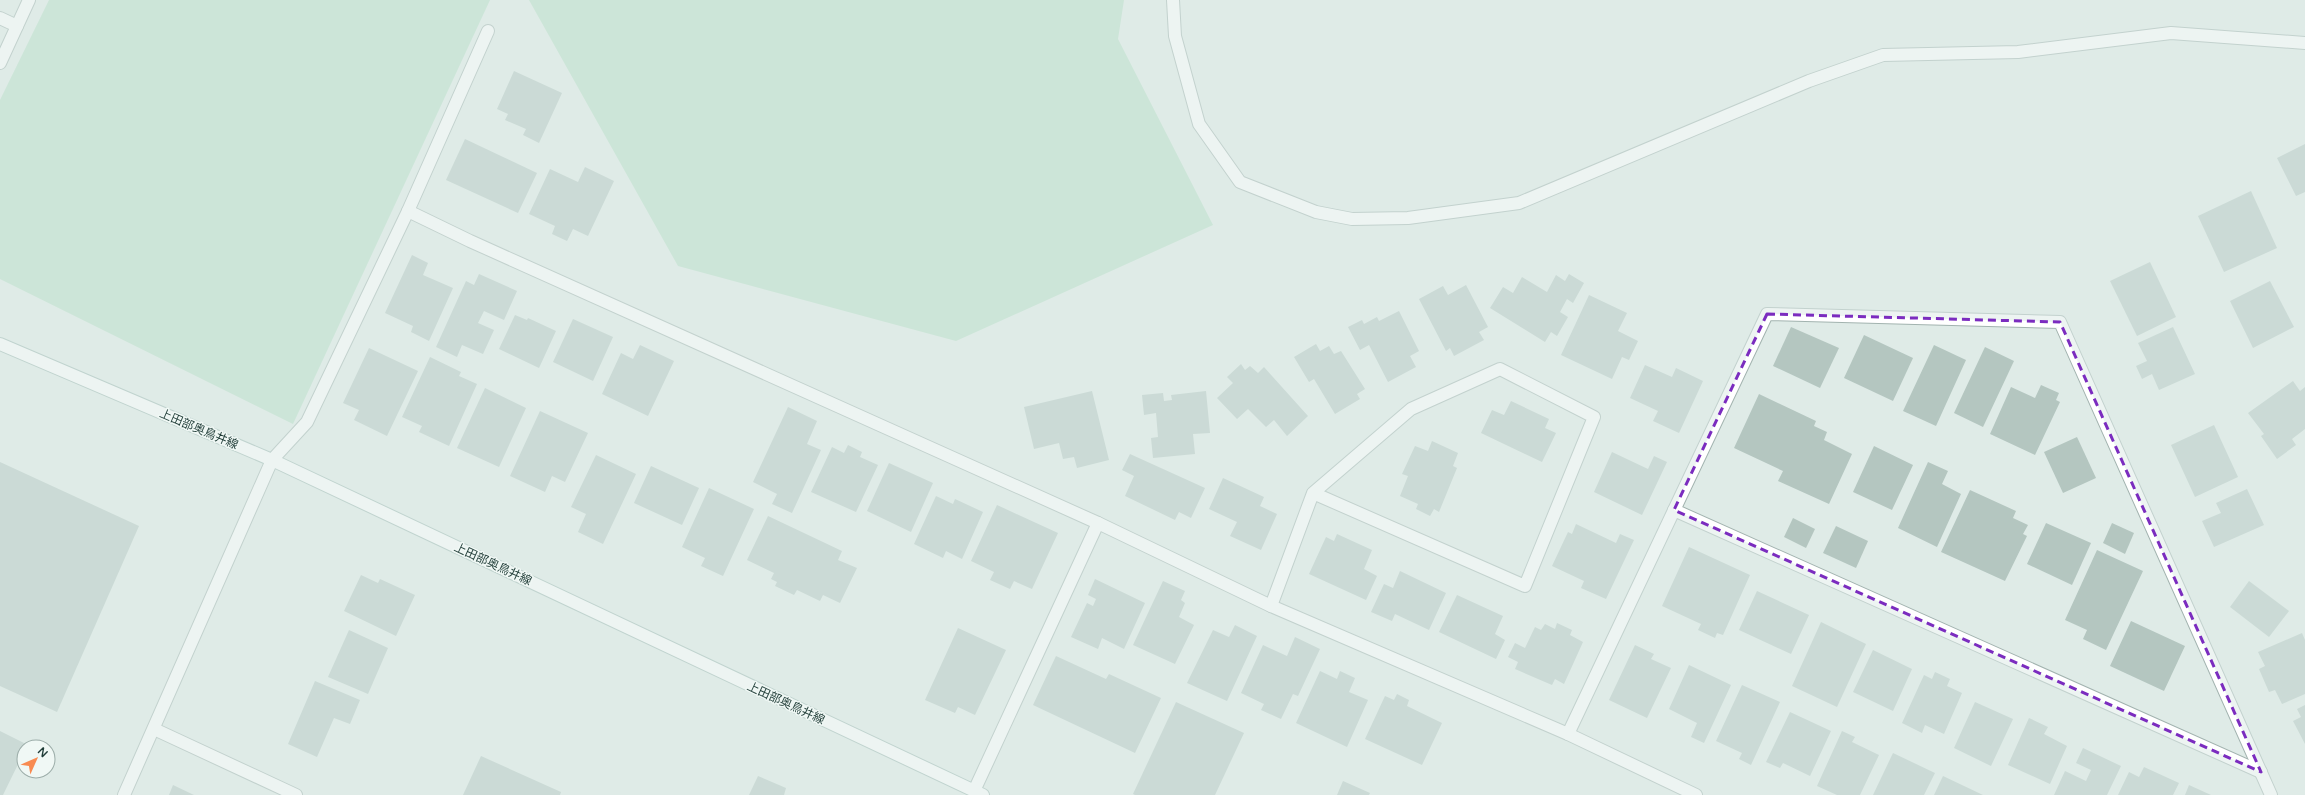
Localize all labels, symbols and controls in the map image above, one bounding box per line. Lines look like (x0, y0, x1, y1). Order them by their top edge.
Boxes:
street label: 上田部奥鳥井線 (158, 406, 240, 452)
street label: 上田部奥鳥井線 (452, 540, 534, 588)
street label: 上田部奥鳥井線 (745, 679, 827, 727)
north arrow (16, 739, 56, 779)
text: N (35, 745, 50, 760)

